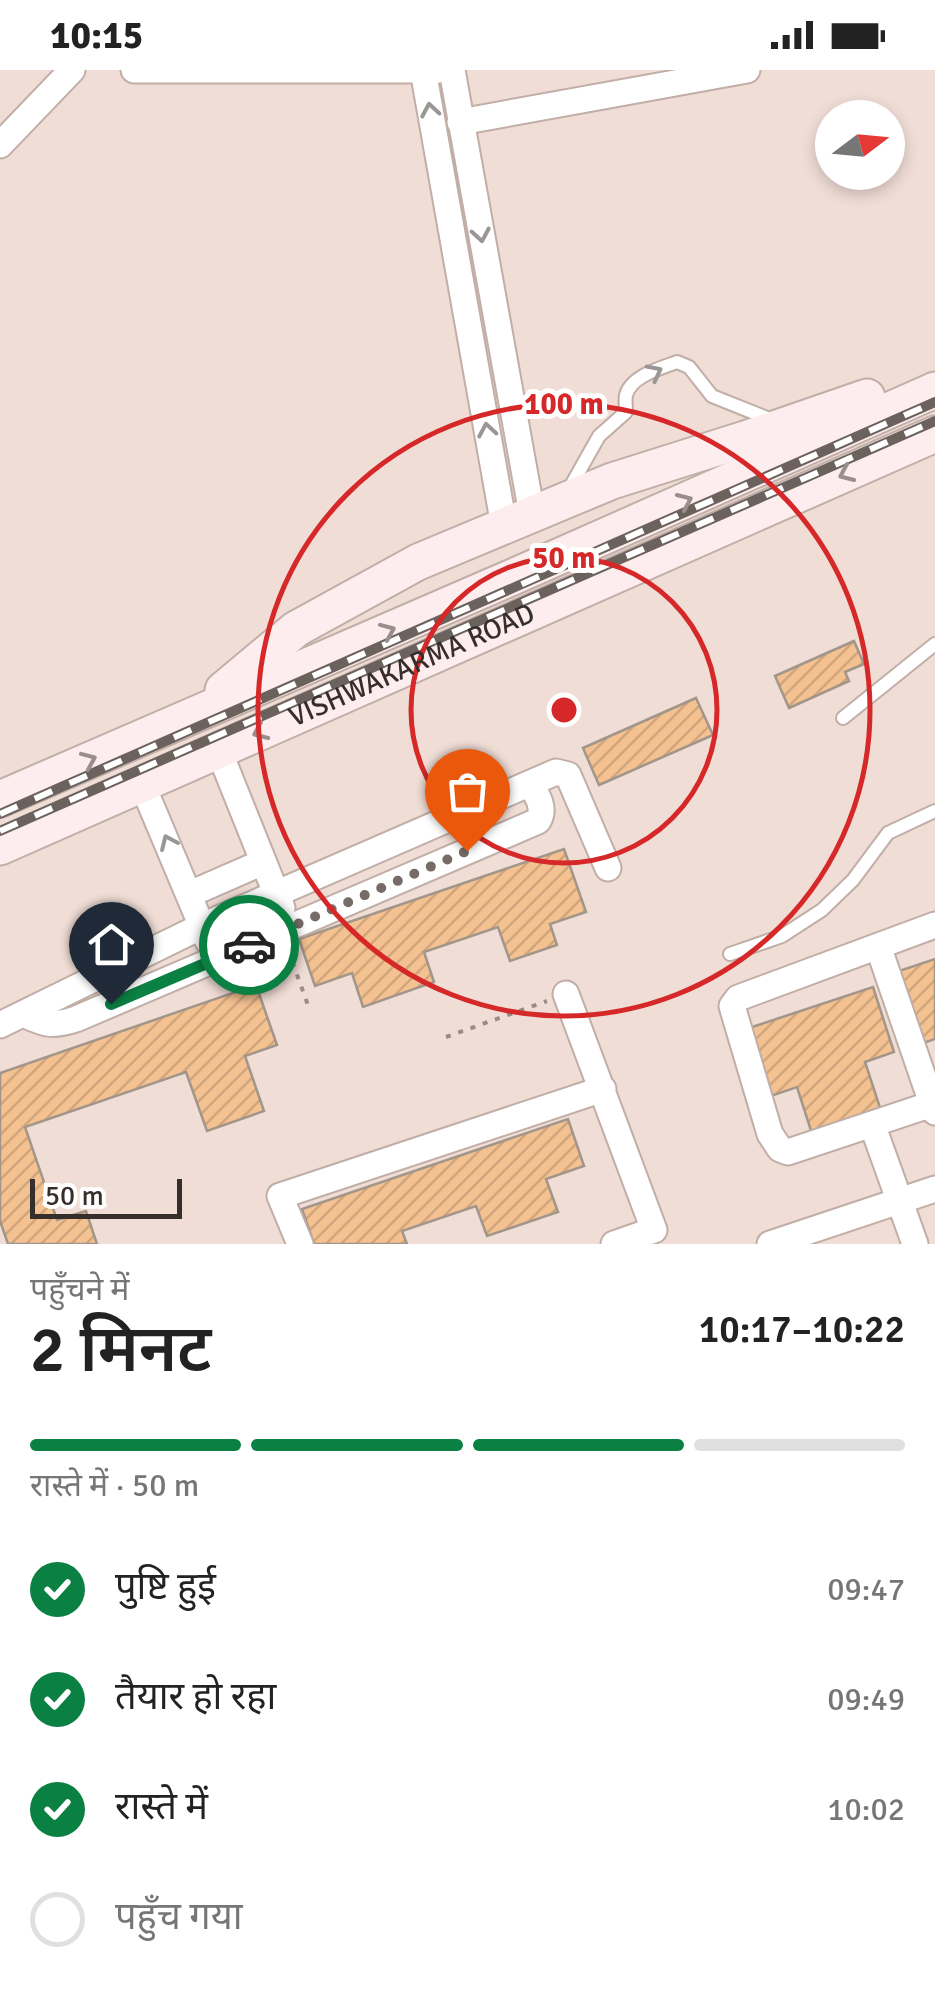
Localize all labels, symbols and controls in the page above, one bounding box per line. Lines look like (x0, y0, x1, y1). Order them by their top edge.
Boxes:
text: 10:15 (50, 12, 143, 59)
north arrow (815, 100, 905, 190)
map controls (815, 100, 905, 190)
one-way arrow (420, 102, 441, 118)
one-way arrow (470, 227, 491, 243)
one-way arrow (645, 364, 663, 384)
text: 100 m (524, 386, 604, 423)
one-way arrow (477, 422, 498, 438)
one-way arrow (838, 461, 856, 481)
one-way arrow (675, 493, 693, 513)
text: 50 m (532, 540, 596, 577)
street label: VISHWAKARMA ROAD (283, 596, 540, 734)
one-way arrow (378, 623, 396, 643)
centre of rings (546, 692, 582, 728)
one-way arrow (252, 720, 270, 740)
pin (425, 749, 510, 852)
one-way arrow (79, 752, 97, 772)
icon: bag (440, 764, 495, 819)
one-way arrow (160, 834, 180, 852)
courier (199, 895, 299, 995)
pin (69, 902, 154, 1005)
icon: home (84, 917, 139, 972)
icon: car (222, 918, 277, 973)
scale bar (30, 1174, 182, 1218)
text: 50 m (45, 1179, 104, 1213)
text: पहुँचने में (30, 1270, 129, 1309)
text: 10:17–10:22 (699, 1306, 905, 1353)
text: 2 मिनट (30, 1310, 211, 1390)
text: रास्ते में · 50 m (30, 1466, 199, 1505)
icon: check (30, 1562, 85, 1617)
text: पुष्टि हुई (115, 1563, 216, 1610)
text: 09:47 (827, 1570, 905, 1609)
icon: check (30, 1672, 85, 1727)
text: तैयार हो रहा (115, 1673, 276, 1720)
text: 09:49 (827, 1680, 905, 1719)
icon: check (30, 1782, 85, 1837)
text: रास्ते में (115, 1783, 208, 1830)
text: 10:02 (827, 1790, 905, 1829)
text: पहुँच गया (115, 1893, 243, 1940)

